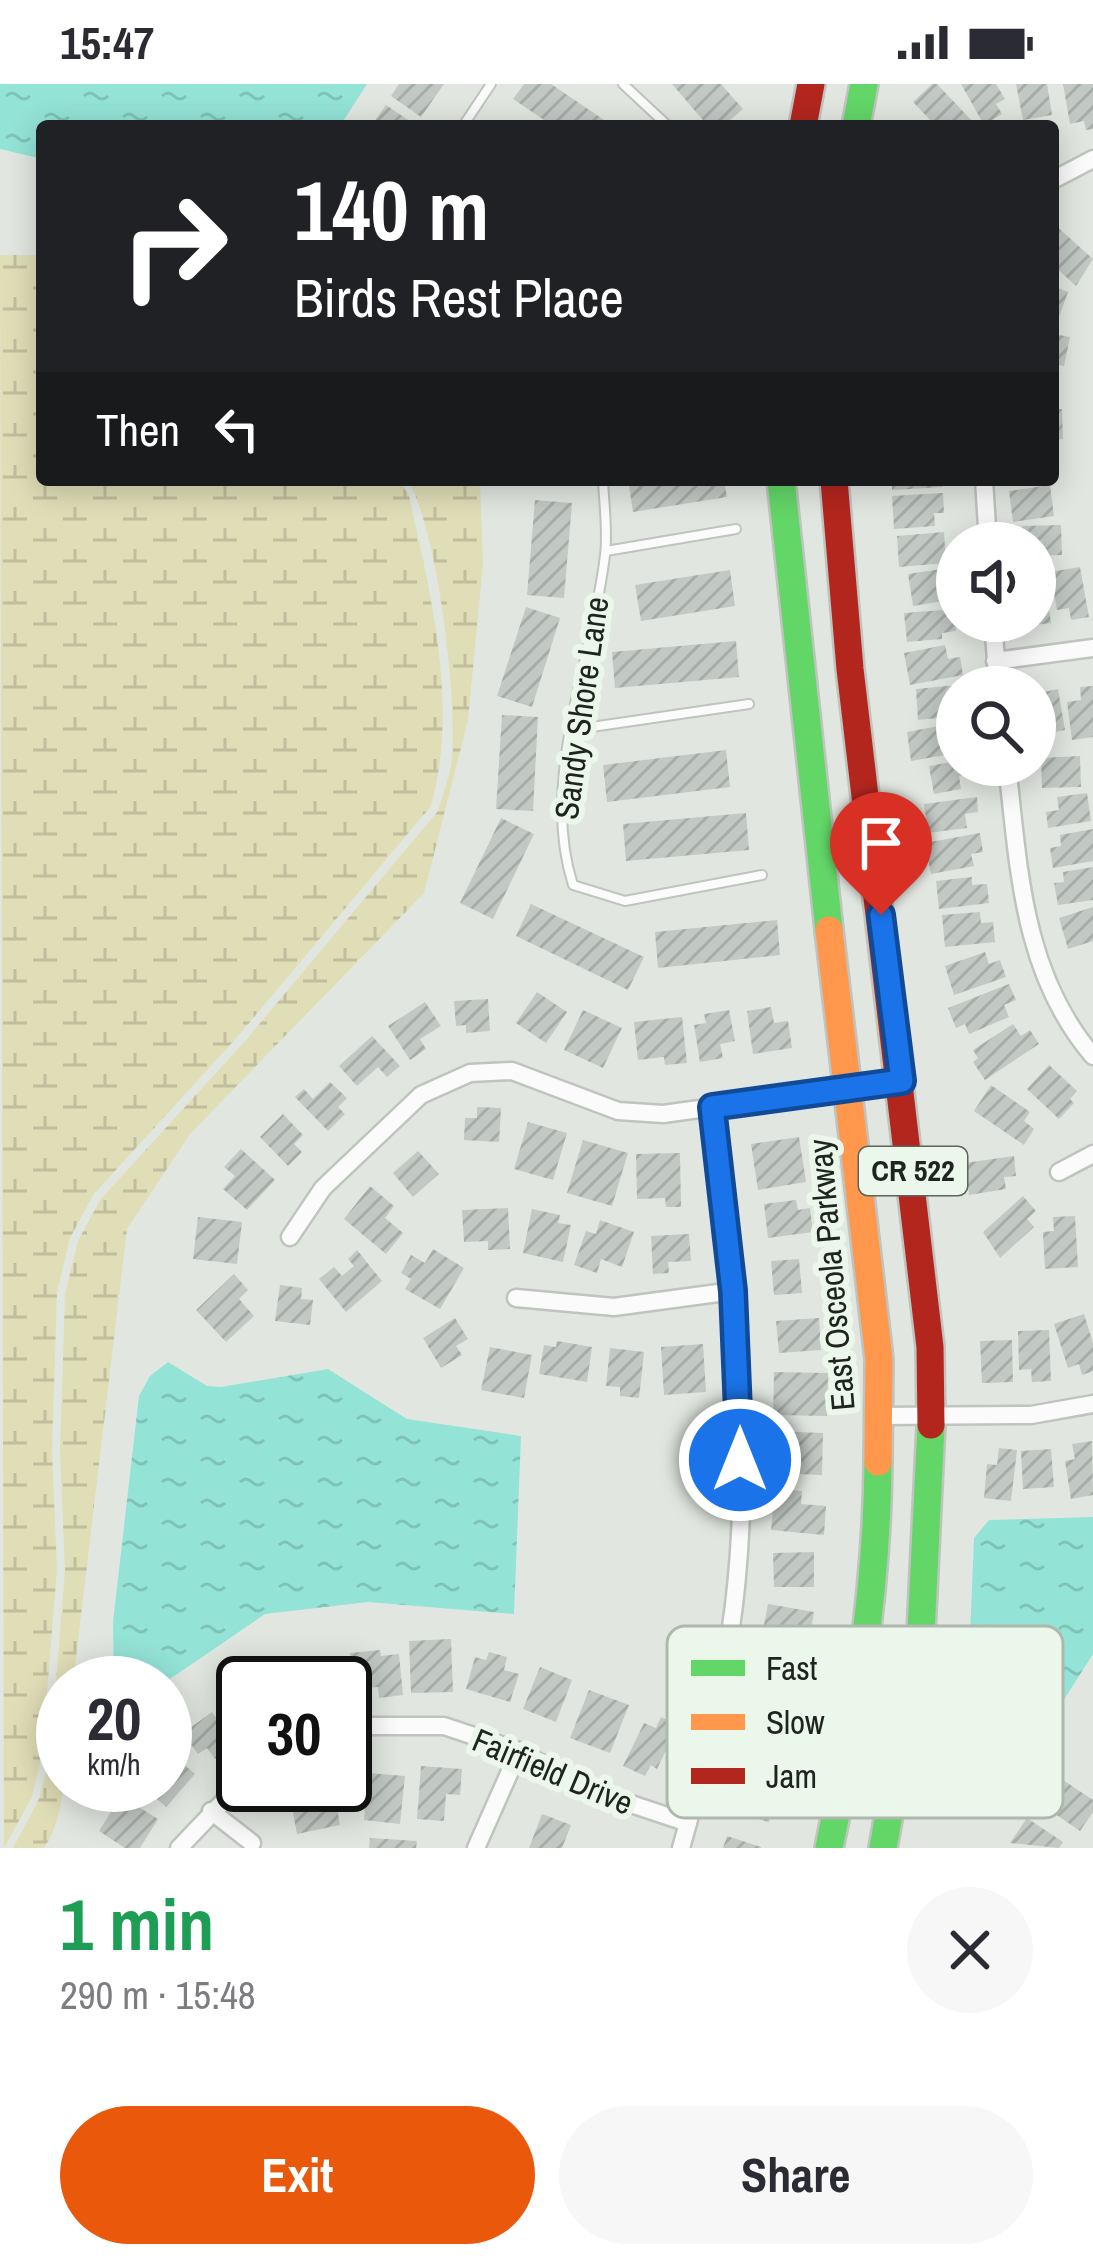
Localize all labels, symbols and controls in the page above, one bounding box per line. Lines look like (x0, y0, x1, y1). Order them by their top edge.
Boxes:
text: 15:47 (60, 12, 154, 73)
text: 140 m (294, 153, 489, 266)
icon: right (96, 168, 252, 324)
text: Birds Rest Place (294, 261, 624, 334)
icon: left (204, 396, 270, 462)
text: Then (96, 399, 180, 460)
map controls (936, 522, 1056, 786)
button: sound (936, 522, 1056, 642)
street label: Sandy Shore Lane (544, 594, 618, 822)
button: search (936, 666, 1056, 786)
pin (830, 792, 932, 915)
icon: arrive (848, 810, 914, 876)
street label: East Osceola Parkway (797, 1137, 865, 1413)
road number: CR 522 (859, 1147, 967, 1195)
position arrow (677, 1397, 803, 1523)
legend (667, 1626, 1063, 1818)
text: Fast (766, 1646, 817, 1690)
speed limit sign: 30 (216, 1656, 372, 1812)
text: 20 (87, 1678, 141, 1759)
text: Slow (766, 1700, 825, 1744)
street label: Fairfield Drive (466, 1718, 640, 1824)
text: km/h (87, 1744, 141, 1784)
text: Jam (766, 1754, 817, 1798)
text: 1 min (60, 1875, 214, 1972)
button: close (907, 1887, 1033, 2013)
text: 290 m · 15:48 (60, 1969, 256, 2021)
button: Exit (60, 2106, 535, 2244)
button: Share (559, 2106, 1033, 2244)

